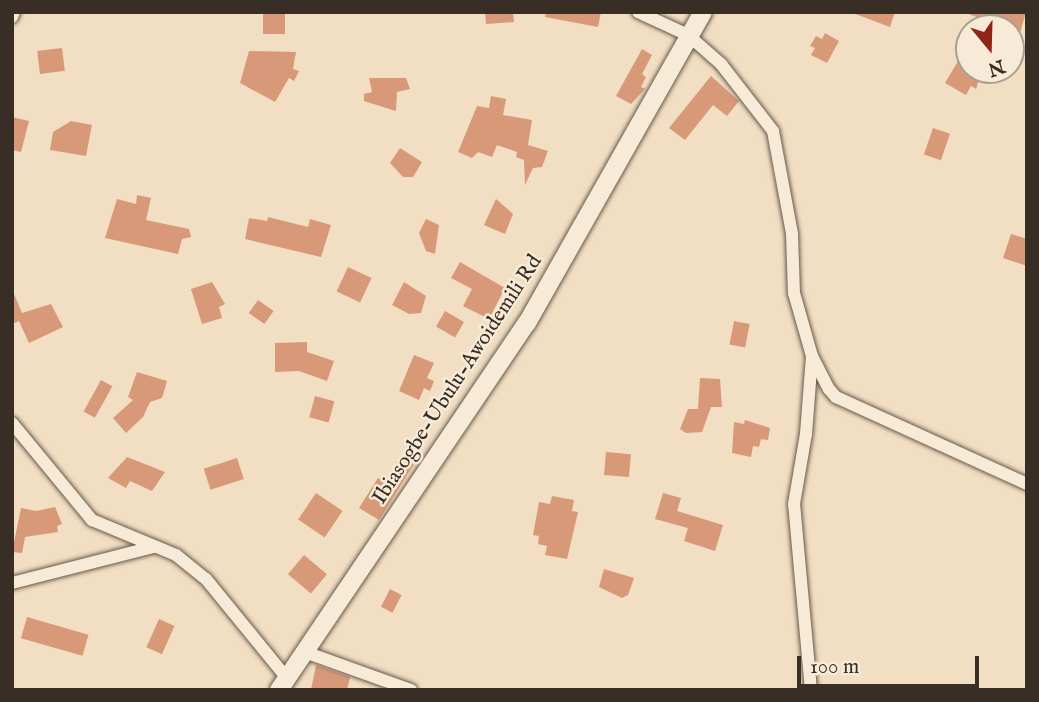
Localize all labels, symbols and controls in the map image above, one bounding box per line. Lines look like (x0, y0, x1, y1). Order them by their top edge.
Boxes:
north arrow (955, 14, 1025, 84)
text: N (985, 53, 1008, 81)
street label: Ibiasogbe-Ubulu-Awoidemili Rd (368, 251, 548, 509)
scale bar (801, 642, 983, 686)
text: 100 m (810, 654, 859, 681)

